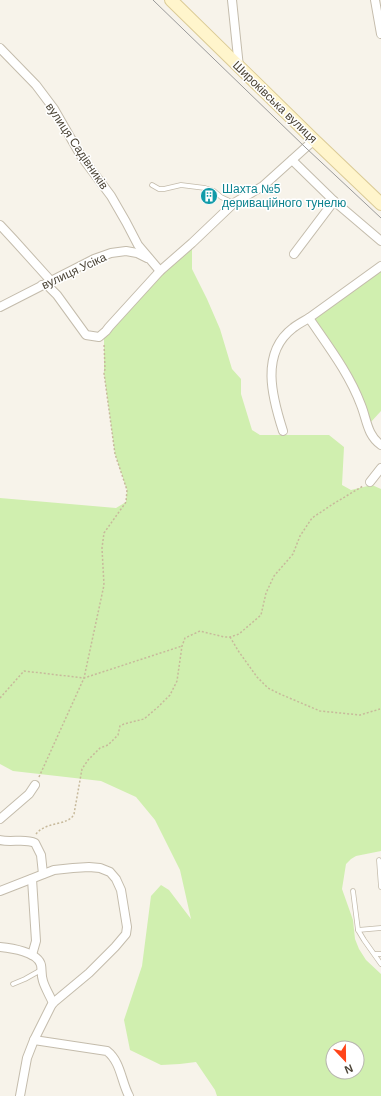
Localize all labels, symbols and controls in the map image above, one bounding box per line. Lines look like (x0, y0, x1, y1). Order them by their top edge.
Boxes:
street label: Широківська вулиця (230, 58, 320, 146)
street label: вулиця Садівників (43, 100, 111, 192)
place label: Шахта №5 дериваційного тунелю (222, 182, 346, 210)
building icon: Шахта №5 дериваційного тунелю (199, 186, 219, 206)
street label: вулиця Усіка (39, 250, 109, 292)
north arrow (325, 1040, 365, 1080)
text: N (343, 1062, 355, 1076)

